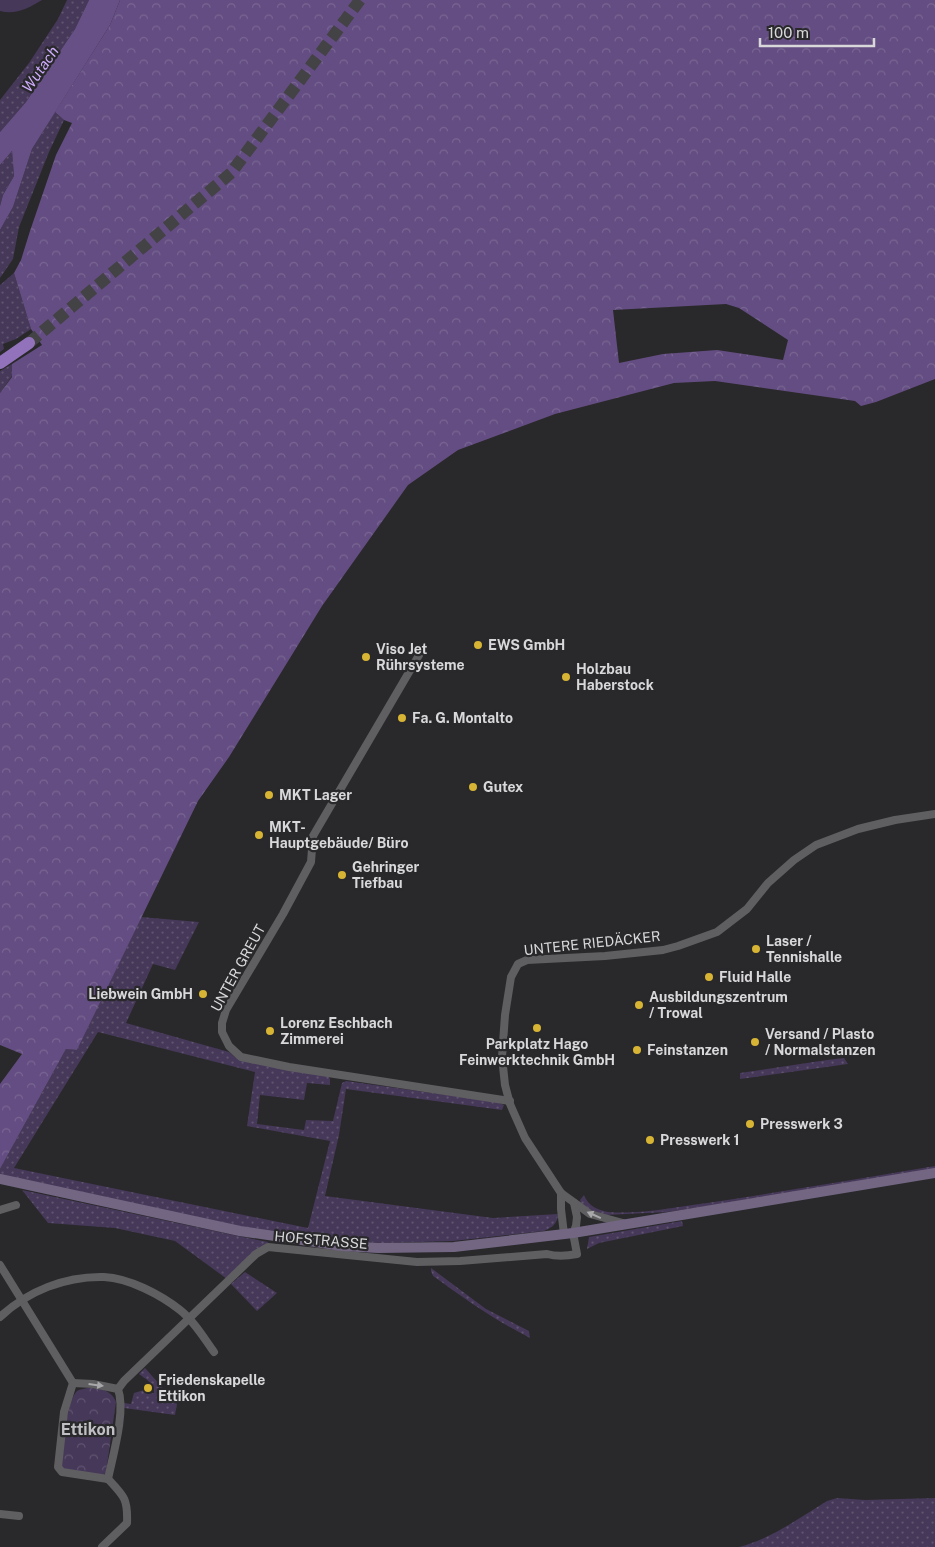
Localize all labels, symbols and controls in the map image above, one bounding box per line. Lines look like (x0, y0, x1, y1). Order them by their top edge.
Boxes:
scale bar (760, 15, 874, 47)
text: 100 m (768, 24, 809, 41)
water label: Wutach (18, 43, 62, 95)
place label: EWS GmbH (488, 637, 565, 653)
marker: EWS GmbH (472, 639, 484, 651)
place label: Viso Jet Rührsysteme (376, 641, 465, 673)
marker: Viso Jet Rührsysteme (360, 651, 372, 663)
place label: Holzbau Haberstock (576, 661, 654, 693)
marker: Holzbau Haberstock (560, 671, 572, 683)
place label: Fa. G. Montalto (412, 710, 513, 726)
marker: Fa. G. Montalto (396, 712, 408, 724)
place label: Gutex (483, 779, 523, 795)
marker: Gutex (467, 781, 479, 793)
place label: MKT Lager (279, 787, 352, 803)
marker: MKT Lager (263, 789, 275, 801)
place label: MKT- Hauptgebäude/ Büro (269, 819, 409, 851)
marker: MKT- Hauptgebäude/ Büro (253, 829, 265, 841)
place label: Gehringer Tiefbau (352, 859, 420, 891)
marker: Gehringer Tiefbau (336, 869, 348, 881)
street label: UNTER GREUT (208, 922, 268, 1014)
street label: UNTERE RIEDÄCKER (523, 926, 661, 958)
place label: Laser / Tennishalle (766, 933, 842, 965)
marker: Laser / Tennishalle (750, 943, 762, 955)
place label: Fluid Halle (719, 969, 791, 985)
marker: Fluid Halle (703, 971, 715, 983)
place label: Liebwein GmbH (88, 986, 193, 1002)
marker: Liebwein GmbH (197, 988, 209, 1000)
place label: Ausbildungszentrum / Trowal (649, 989, 788, 1021)
marker: Ausbildungszentrum / Trowal (633, 999, 645, 1011)
place label: Lorenz Eschbach Zimmerei (280, 1015, 393, 1047)
marker: Parkplatz Hago Feinwerktechnik GmbH (531, 1022, 543, 1034)
marker: Lorenz Eschbach Zimmerei (264, 1025, 276, 1037)
place label: Versand / Plasto / Normalstanzen (765, 1026, 876, 1058)
place label: Parkplatz Hago Feinwerktechnik GmbH (459, 1036, 615, 1068)
marker: Versand / Plasto / Normalstanzen (749, 1036, 761, 1048)
place label: Feinstanzen (647, 1042, 728, 1058)
marker: Feinstanzen (631, 1044, 643, 1056)
place label: Presswerk 3 (760, 1116, 843, 1132)
marker: Presswerk 3 (744, 1118, 756, 1130)
place label: Presswerk 1 (660, 1132, 740, 1148)
marker: Presswerk 1 (644, 1134, 656, 1146)
one-way arrow (587, 1210, 601, 1218)
street label: HOFSTRASSE (274, 1228, 368, 1252)
place label: Friedenskapelle Ettikon (158, 1372, 265, 1404)
one-way arrow (88, 1381, 104, 1389)
marker: Friedenskapelle Ettikon (142, 1382, 154, 1394)
district label: Ettikon (61, 1420, 115, 1439)

